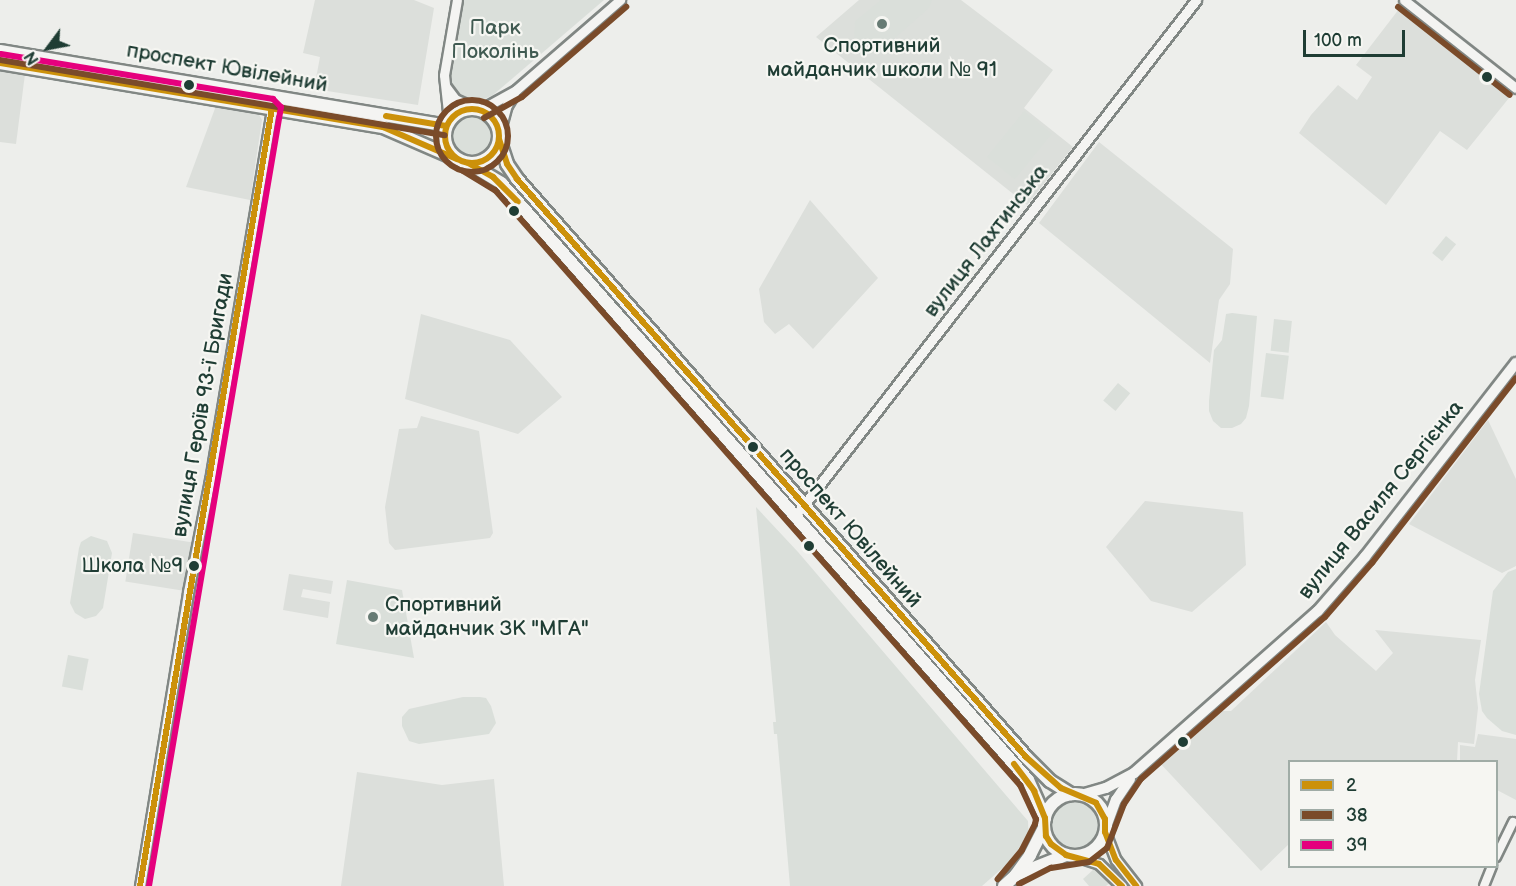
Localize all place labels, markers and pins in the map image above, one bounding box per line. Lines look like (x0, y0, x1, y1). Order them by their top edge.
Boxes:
marker: Спортивний майданчик школи № 91 (875, 17, 889, 31)
place label: Спортивний майданчик школи № 91 (767, 33, 997, 83)
unlabelled marker (1481, 71, 1493, 83)
unlabelled marker (183, 79, 195, 91)
unlabelled marker (508, 205, 520, 217)
unlabelled marker (747, 441, 759, 453)
unlabelled marker (803, 540, 815, 552)
place label: Школа №9 (82, 554, 183, 578)
marker: Школа №9 (188, 560, 200, 572)
place label: Спортивний майданчик ЗК "МГА" (385, 592, 589, 642)
marker: Спортивний майданчик ЗК "МГА" (366, 610, 380, 624)
unlabelled marker (1177, 736, 1189, 748)

